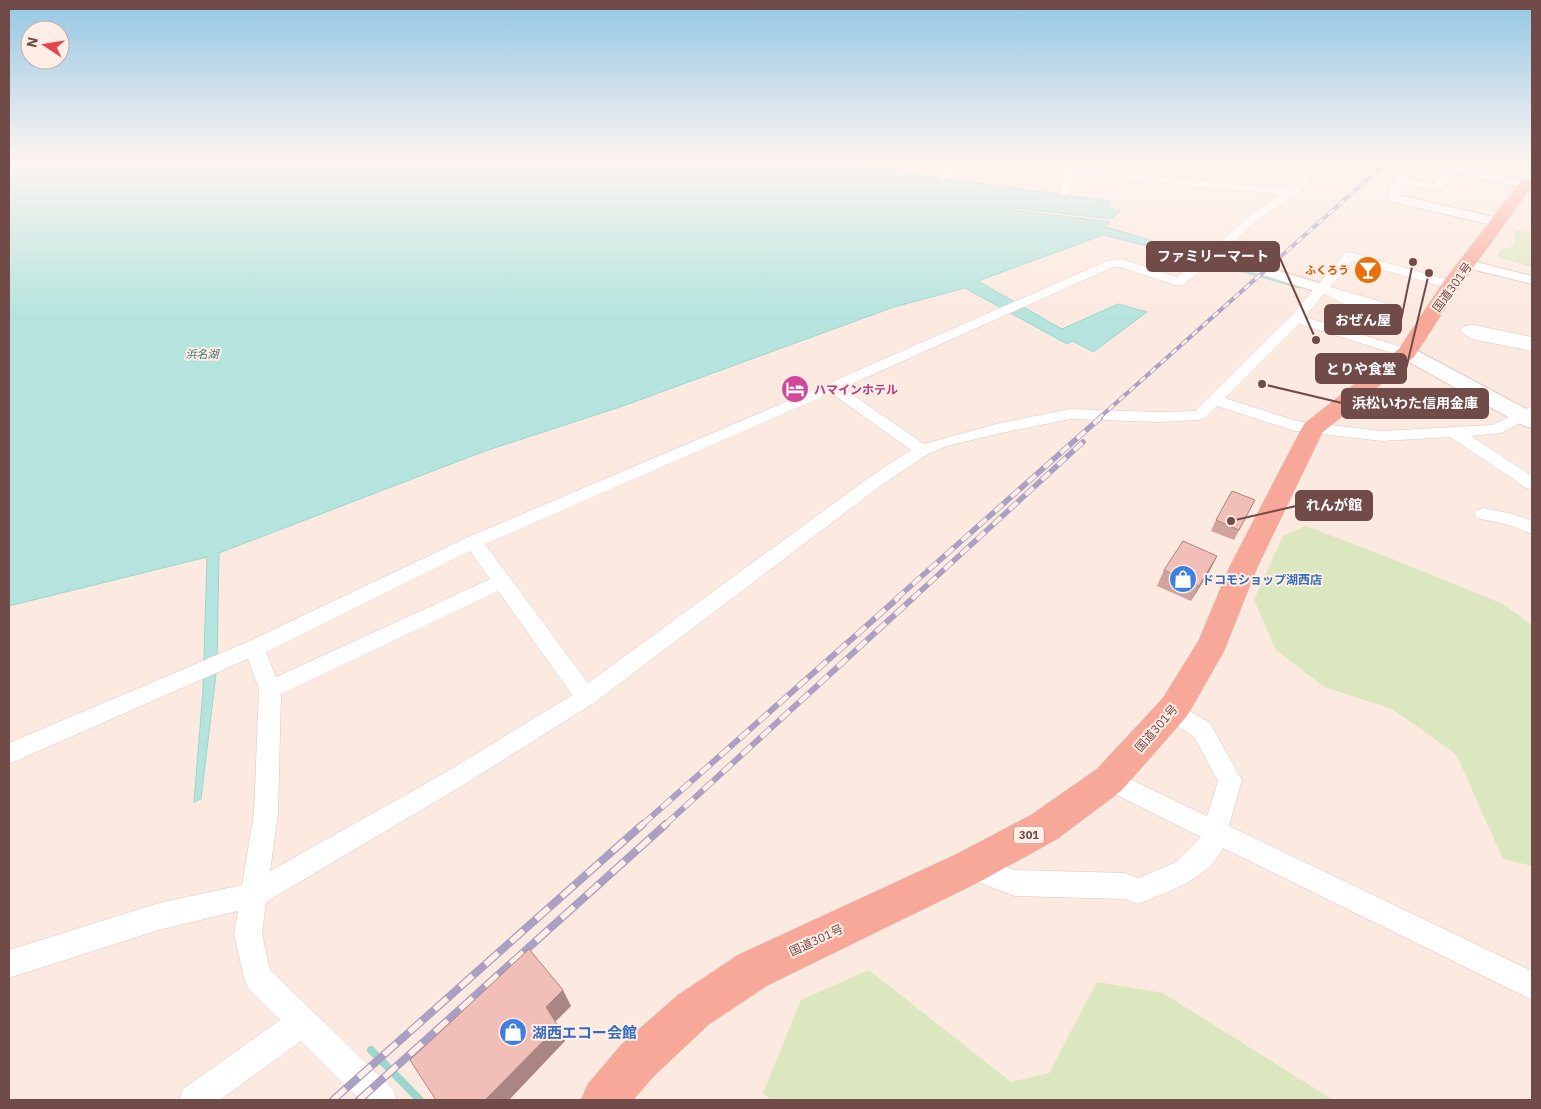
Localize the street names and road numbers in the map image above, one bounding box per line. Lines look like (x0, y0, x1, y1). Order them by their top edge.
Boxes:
street label: 国道301号 (1429, 259, 1475, 315)
street label: 国道301号 (1131, 701, 1181, 755)
road number: 301 (1014, 826, 1044, 844)
street label: 国道301号 (787, 921, 845, 959)

